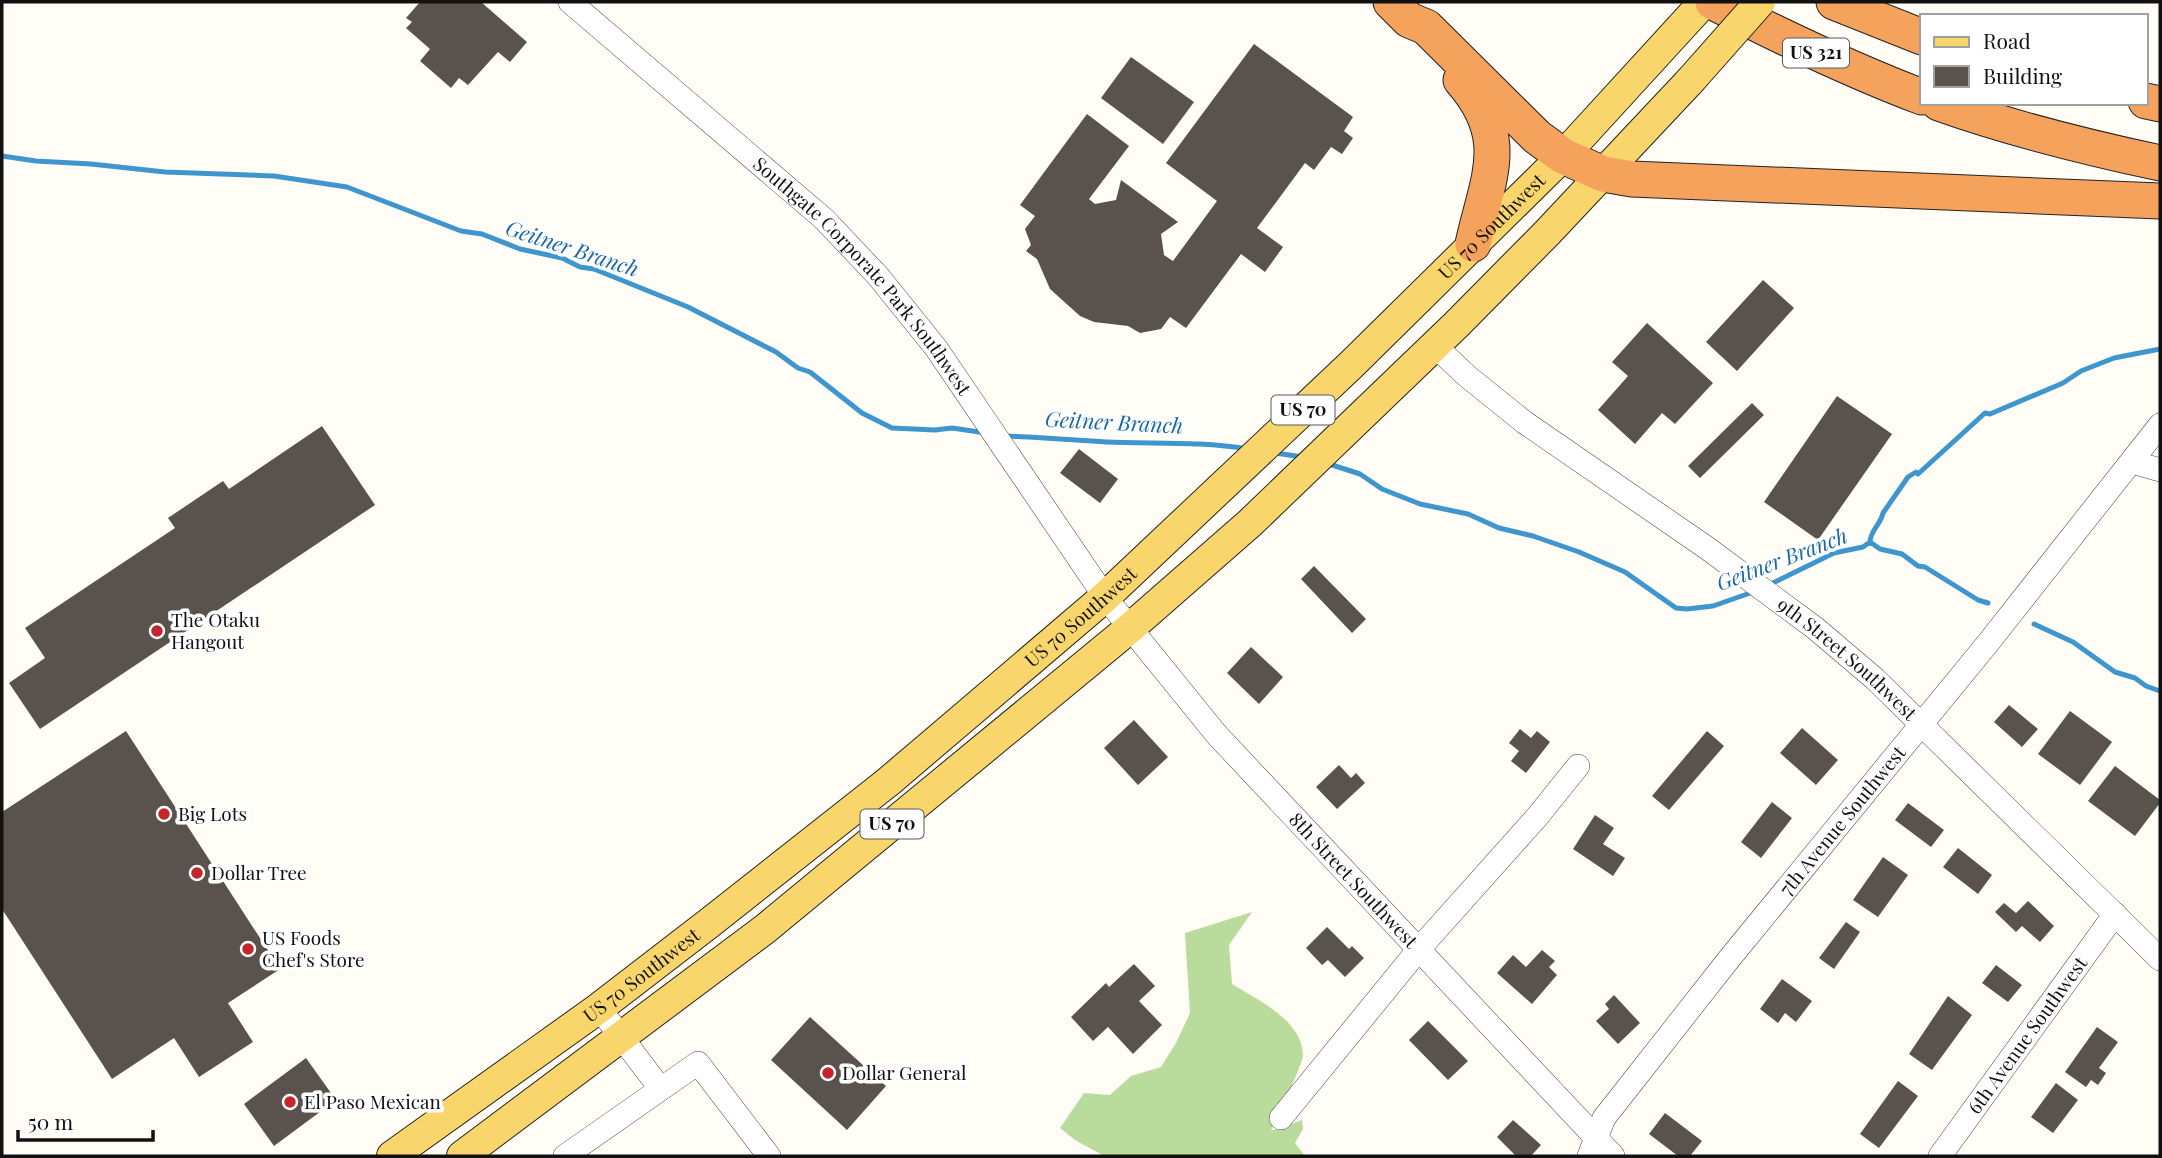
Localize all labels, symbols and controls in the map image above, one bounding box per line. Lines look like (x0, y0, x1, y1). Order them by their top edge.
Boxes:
legend (1920, 14, 2148, 105)
text: Road (1983, 26, 2031, 54)
road number: US 321 (1783, 38, 1849, 68)
text: Building (1983, 61, 2062, 89)
street label: Southgate Corporate Park Southwest (748, 150, 978, 400)
street label: US 70 Southwest (1432, 167, 1550, 284)
water label: Geitner Branch (503, 212, 643, 282)
road number: US 70 (1272, 396, 1334, 424)
water label: Geitner Branch (1044, 403, 1184, 439)
water label: Geitner Branch (1712, 520, 1851, 596)
street label: US 70 Southwest (1018, 560, 1142, 672)
street label: 9th Street Southwest (1773, 591, 1923, 725)
place label: The Otaku Hangout (171, 606, 260, 654)
marker: The Otaku Hangout (149, 623, 165, 639)
street label: 7th Avenue Southwest (1773, 740, 1911, 900)
place label: Big Lots (178, 800, 247, 826)
marker: Big Lots (156, 806, 172, 822)
street label: 8th Street Southwest (1284, 806, 1424, 953)
road number: US 70 (860, 810, 924, 838)
place label: Dollar Tree (211, 859, 307, 885)
marker: Dollar Tree (189, 865, 205, 881)
street label: US 70 Southwest (577, 921, 705, 1028)
place label: US Foods Chef's Store (262, 924, 365, 972)
marker: US Foods Chef's Store (240, 941, 256, 957)
street label: 6th Avenue Southwest (1961, 951, 2092, 1119)
place label: Dollar General (842, 1059, 967, 1085)
marker: Dollar General (820, 1065, 836, 1081)
place label: El Paso Mexican (304, 1088, 441, 1114)
marker: El Paso Mexican (282, 1094, 298, 1110)
scale bar (18, 1098, 152, 1142)
text: 50 m (28, 1107, 74, 1135)

